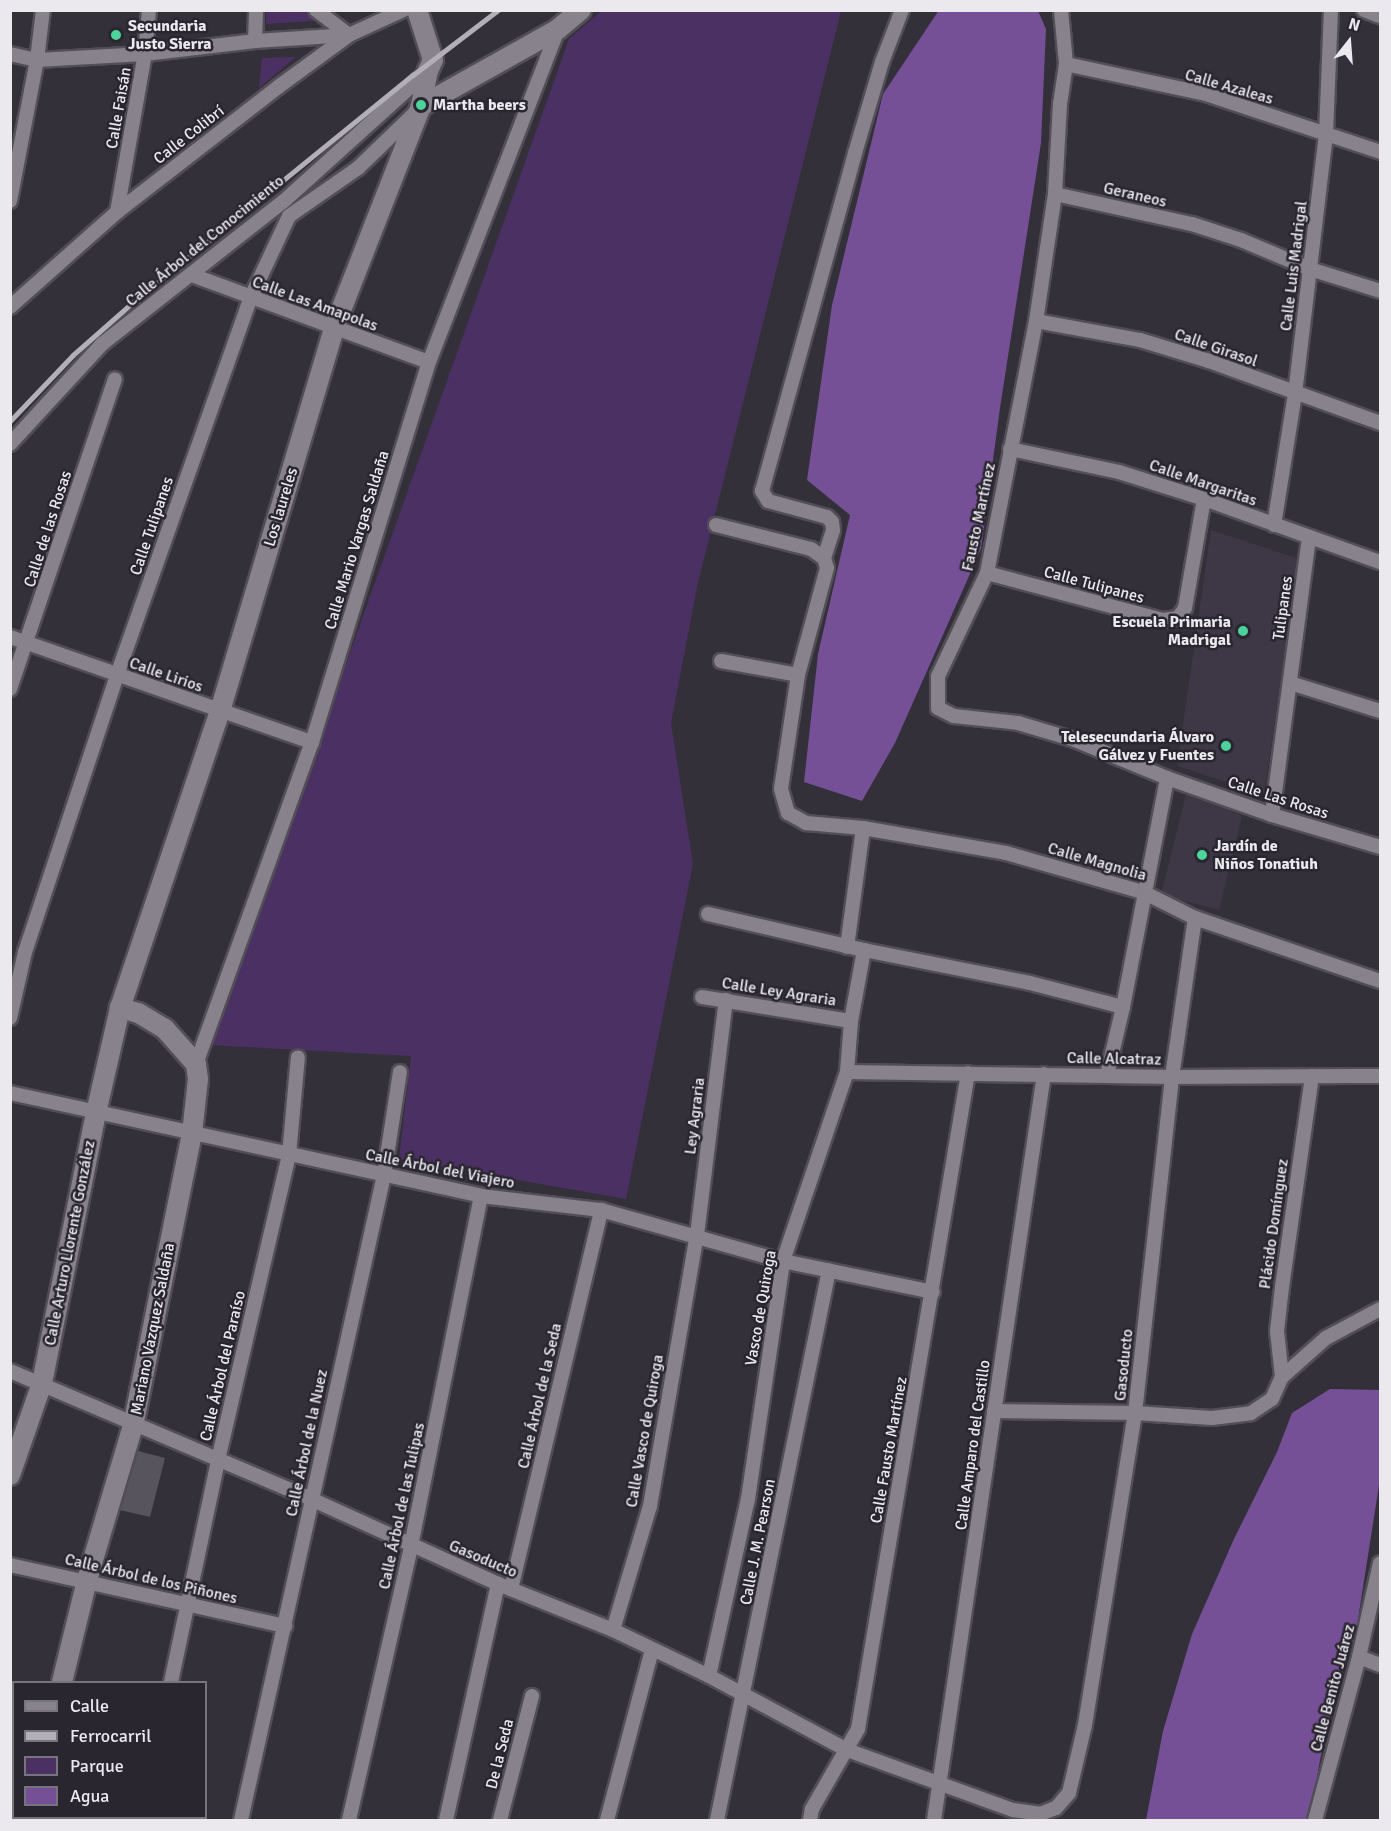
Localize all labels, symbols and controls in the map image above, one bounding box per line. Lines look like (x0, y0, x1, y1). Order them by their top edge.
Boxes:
north arrow (1319, 12, 1379, 72)
text: N (1346, 14, 1363, 36)
place label: Secundaria Justo Sierra (128, 16, 212, 54)
marker: Secundaria Justo Sierra (109, 28, 123, 42)
street label: Calle Azaleas (1183, 65, 1275, 109)
street label: Calle Faisán (102, 66, 136, 150)
place label: Martha beers (433, 95, 526, 115)
marker: Martha beers (414, 98, 428, 112)
street label: Calle Colibrí (150, 102, 228, 168)
street label: Calle Árbol del Conocimiento (122, 171, 288, 311)
street label: Geraneos (1102, 178, 1168, 212)
street label: Calle Luis Madrigal (1276, 200, 1312, 332)
street label: Calle Las Amapolas (250, 272, 380, 336)
street label: Calle Girasol (1172, 325, 1260, 371)
street label: Calle Mario Vargas Saldaña (321, 448, 393, 632)
street label: Calle Margaritas (1147, 456, 1259, 510)
street label: Fausto Martínez (958, 461, 1000, 573)
street label: Los laureles (260, 465, 302, 549)
street label: Calle de las Rosas (20, 468, 76, 590)
street label: Calle Tulipanes (126, 474, 178, 578)
street label: Calle Tulipanes (1042, 562, 1146, 608)
street label: Tulipanes (1269, 575, 1297, 641)
place label: Escuela Primaria Madrigal (1112, 612, 1231, 650)
marker: Escuela Primaria Madrigal (1236, 624, 1250, 638)
street label: Calle Lirios (127, 653, 205, 697)
place label: Telesecundaria Álvaro Gálvez y Fuentes (1061, 727, 1214, 765)
marker: Telesecundaria Álvaro Gálvez y Fuentes (1219, 739, 1233, 753)
street label: Calle Las Rosas (1225, 773, 1331, 823)
place label: Jardín de Niños Tonatiuh (1214, 836, 1318, 874)
street label: Calle Magnolia (1045, 839, 1149, 885)
marker: Jardín de Niños Tonatiuh (1195, 848, 1209, 862)
street label: Calle Ley Agraria (720, 973, 838, 1011)
street label: Calle Alcatraz (1067, 1049, 1161, 1069)
street label: Ley Agraria (681, 1076, 709, 1156)
street label: Calle Arturo Llorente González (41, 1139, 99, 1347)
street label: Calle Árbol del Viajero (364, 1145, 516, 1193)
street label: Plácido Domínguez (1255, 1158, 1293, 1290)
street label: Mariano Vazquez Saldaña (127, 1241, 179, 1417)
street label: Vasco de Quiroga (741, 1249, 781, 1367)
street label: Calle Árbol del Paraíso (196, 1289, 250, 1443)
street label: Calle Árbol de la Seda (514, 1321, 566, 1471)
street label: Gasoducto (1111, 1328, 1137, 1402)
street label: Calle Vasco de Quiroga (622, 1353, 668, 1509)
street label: Calle Amparo del Castillo (952, 1359, 994, 1531)
street label: Calle Árbol de la Nuez (282, 1368, 332, 1518)
street label: Calle Fausto Martínez (867, 1375, 911, 1525)
street label: Calle Árbol de las Tulipas (375, 1421, 429, 1591)
street label: Calle J. M. Pearson (736, 1477, 780, 1607)
street label: Gasoducto (446, 1536, 520, 1582)
street label: Calle Árbol de los Piñones (63, 1550, 239, 1608)
street label: Calle Benito Juárez (1307, 1622, 1359, 1754)
legend (12, 1681, 207, 1819)
text: Calle (70, 1695, 109, 1717)
street label: De la Seda (482, 1717, 518, 1791)
text: Ferrocarril (70, 1725, 151, 1747)
text: Parque (70, 1755, 124, 1777)
text: Agua (70, 1785, 109, 1807)

